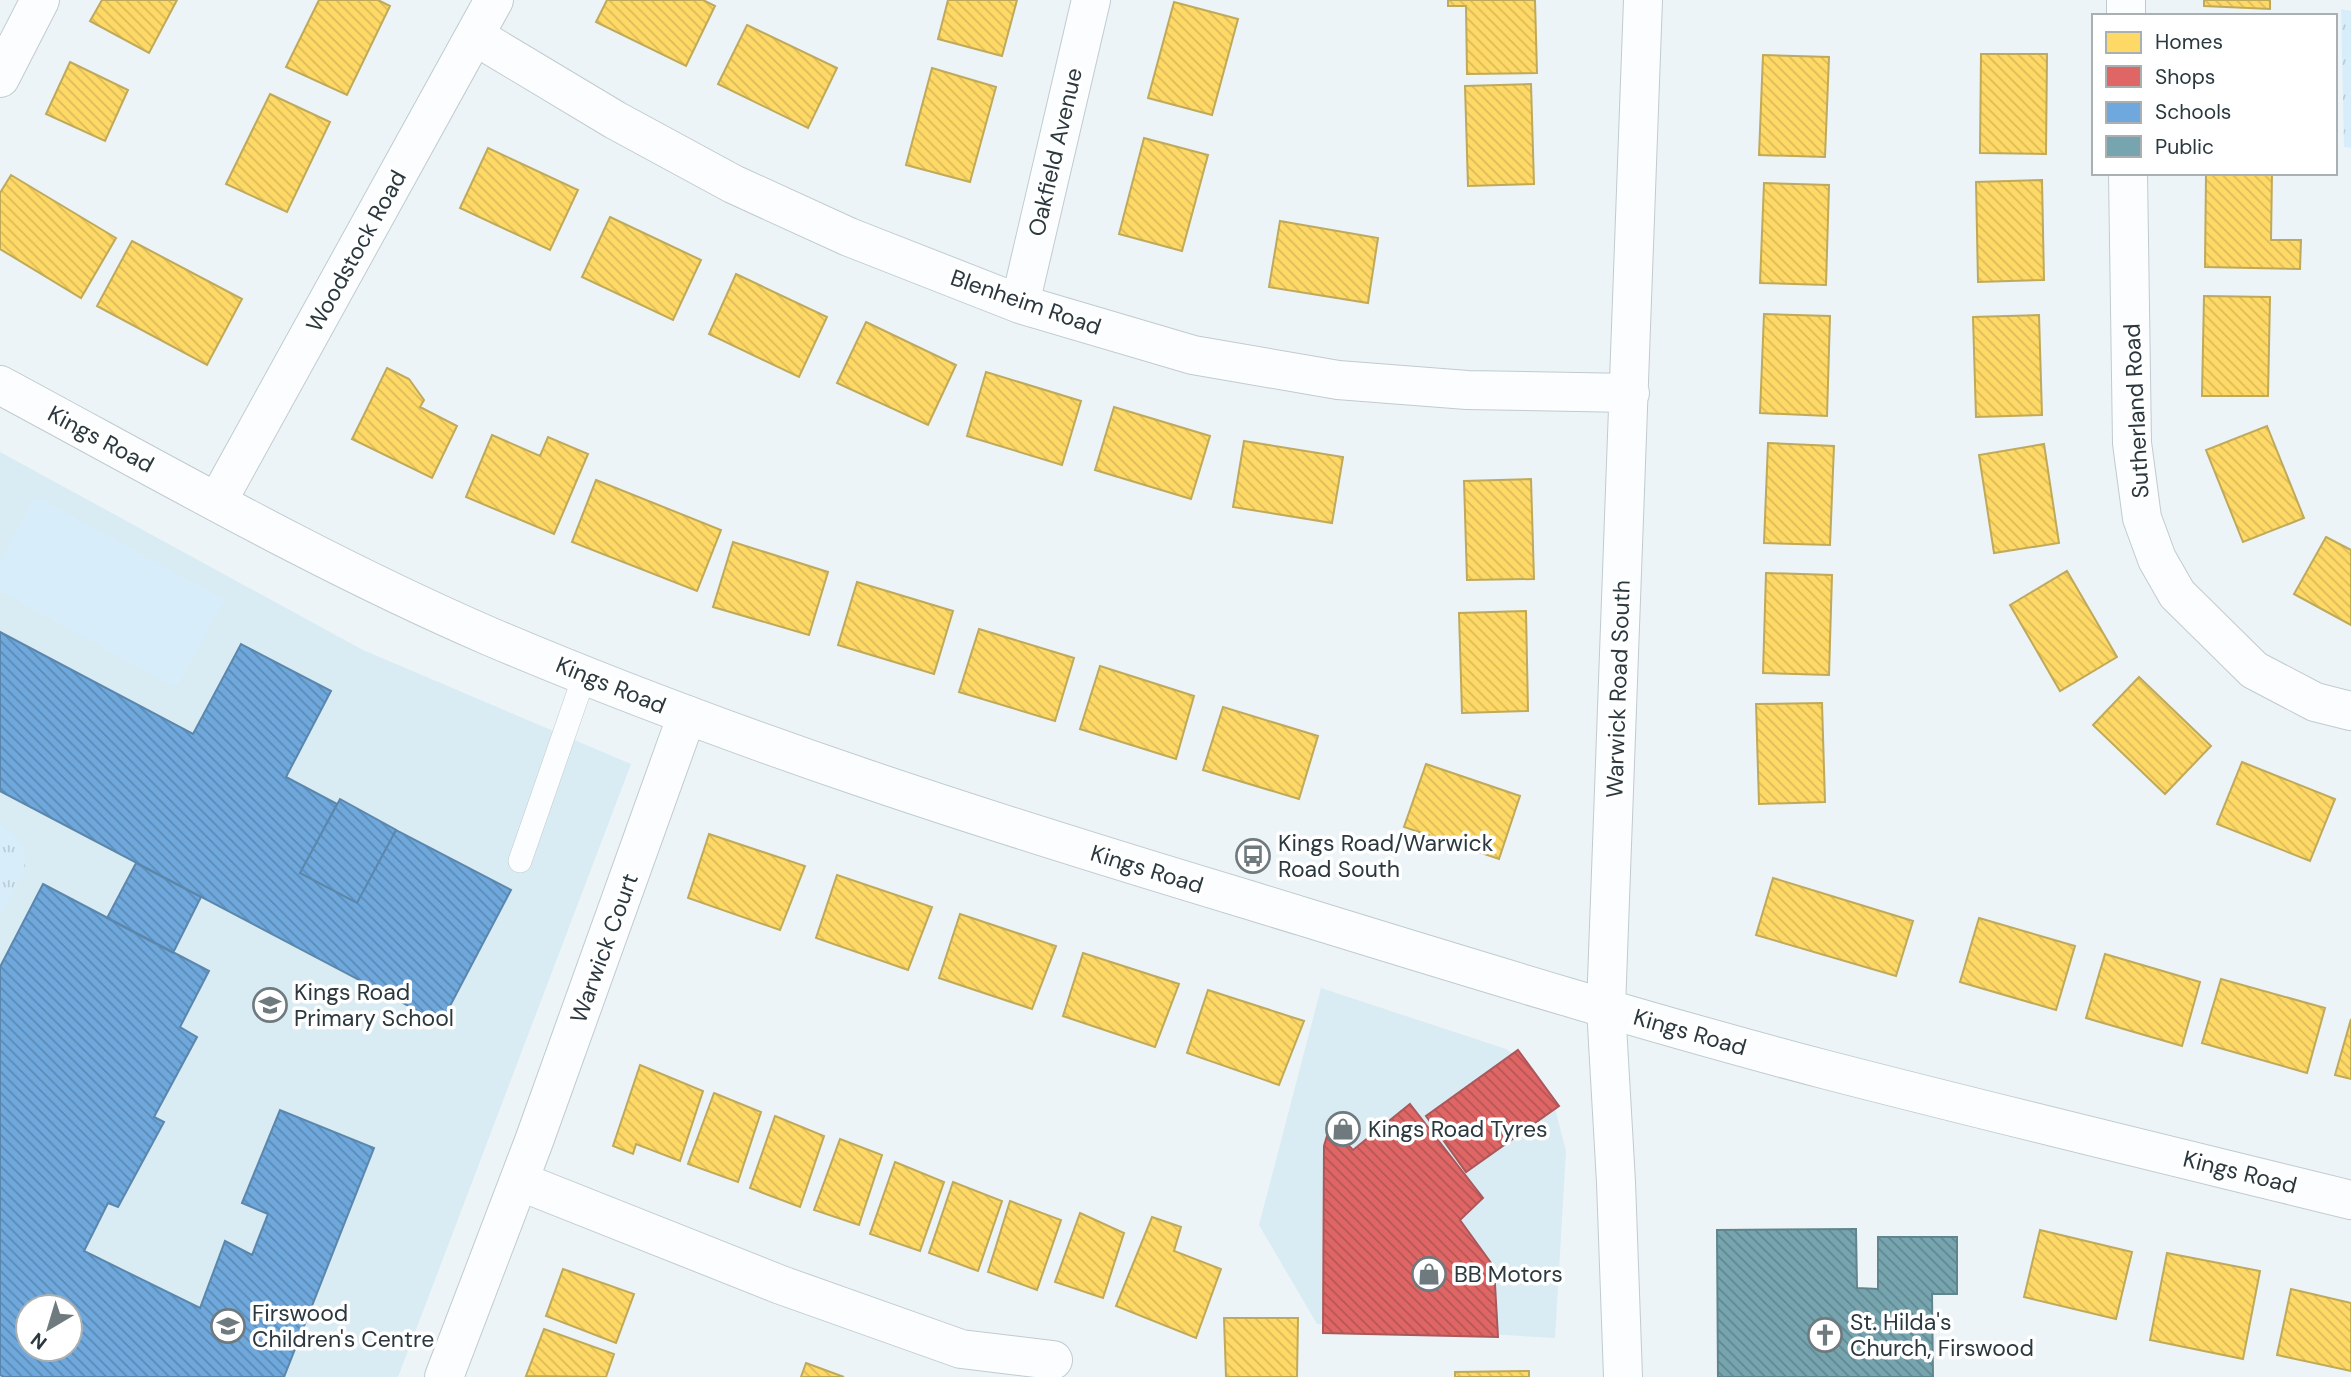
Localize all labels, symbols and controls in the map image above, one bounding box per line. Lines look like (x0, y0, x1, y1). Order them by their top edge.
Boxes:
legend (2092, 14, 2337, 175)
text: Homes (2155, 28, 2223, 56)
text: Shops (2155, 63, 2215, 91)
street label: Oakfield Avenue (1021, 65, 1089, 239)
text: Schools (2155, 98, 2231, 126)
text: Public (2155, 133, 2214, 161)
street label: Woodstock Road (299, 165, 413, 337)
street label: Blenheim Road (947, 262, 1105, 342)
street label: Sutherland Road (2116, 323, 2156, 499)
street label: Kings Road (43, 398, 159, 480)
street label: Warwick Road South (1599, 579, 1637, 799)
street label: Kings Road (552, 649, 670, 721)
place label: Kings Road/Warwick Road South (1278, 828, 1494, 884)
bus stop icon: Kings Road/Warwick Road South (1234, 837, 1272, 875)
street label: Kings Road (1087, 838, 1207, 900)
street label: Warwick Court (563, 869, 645, 1027)
place label: Kings Road Primary School (294, 977, 454, 1033)
school or university icon: Kings Road Primary School (251, 986, 289, 1024)
street label: Kings Road (1630, 1002, 1750, 1062)
shop icon: Kings Road Tyres (1324, 1110, 1362, 1148)
place label: Kings Road Tyres (1368, 1114, 1548, 1144)
street label: Kings Road (2180, 1143, 2300, 1201)
shop icon: BB Motors (1410, 1255, 1448, 1293)
place label: BB Motors (1454, 1259, 1563, 1289)
north arrow (14, 1293, 84, 1363)
place label: Firswood Children's Centre (252, 1298, 434, 1354)
school or university icon: Firswood Children's Centre (209, 1307, 247, 1345)
place label: St. Hilda's Church, Firswood (1850, 1307, 2034, 1363)
church icon: St. Hilda's Church, Firswood (1806, 1316, 1844, 1354)
text: N (26, 1327, 52, 1355)

